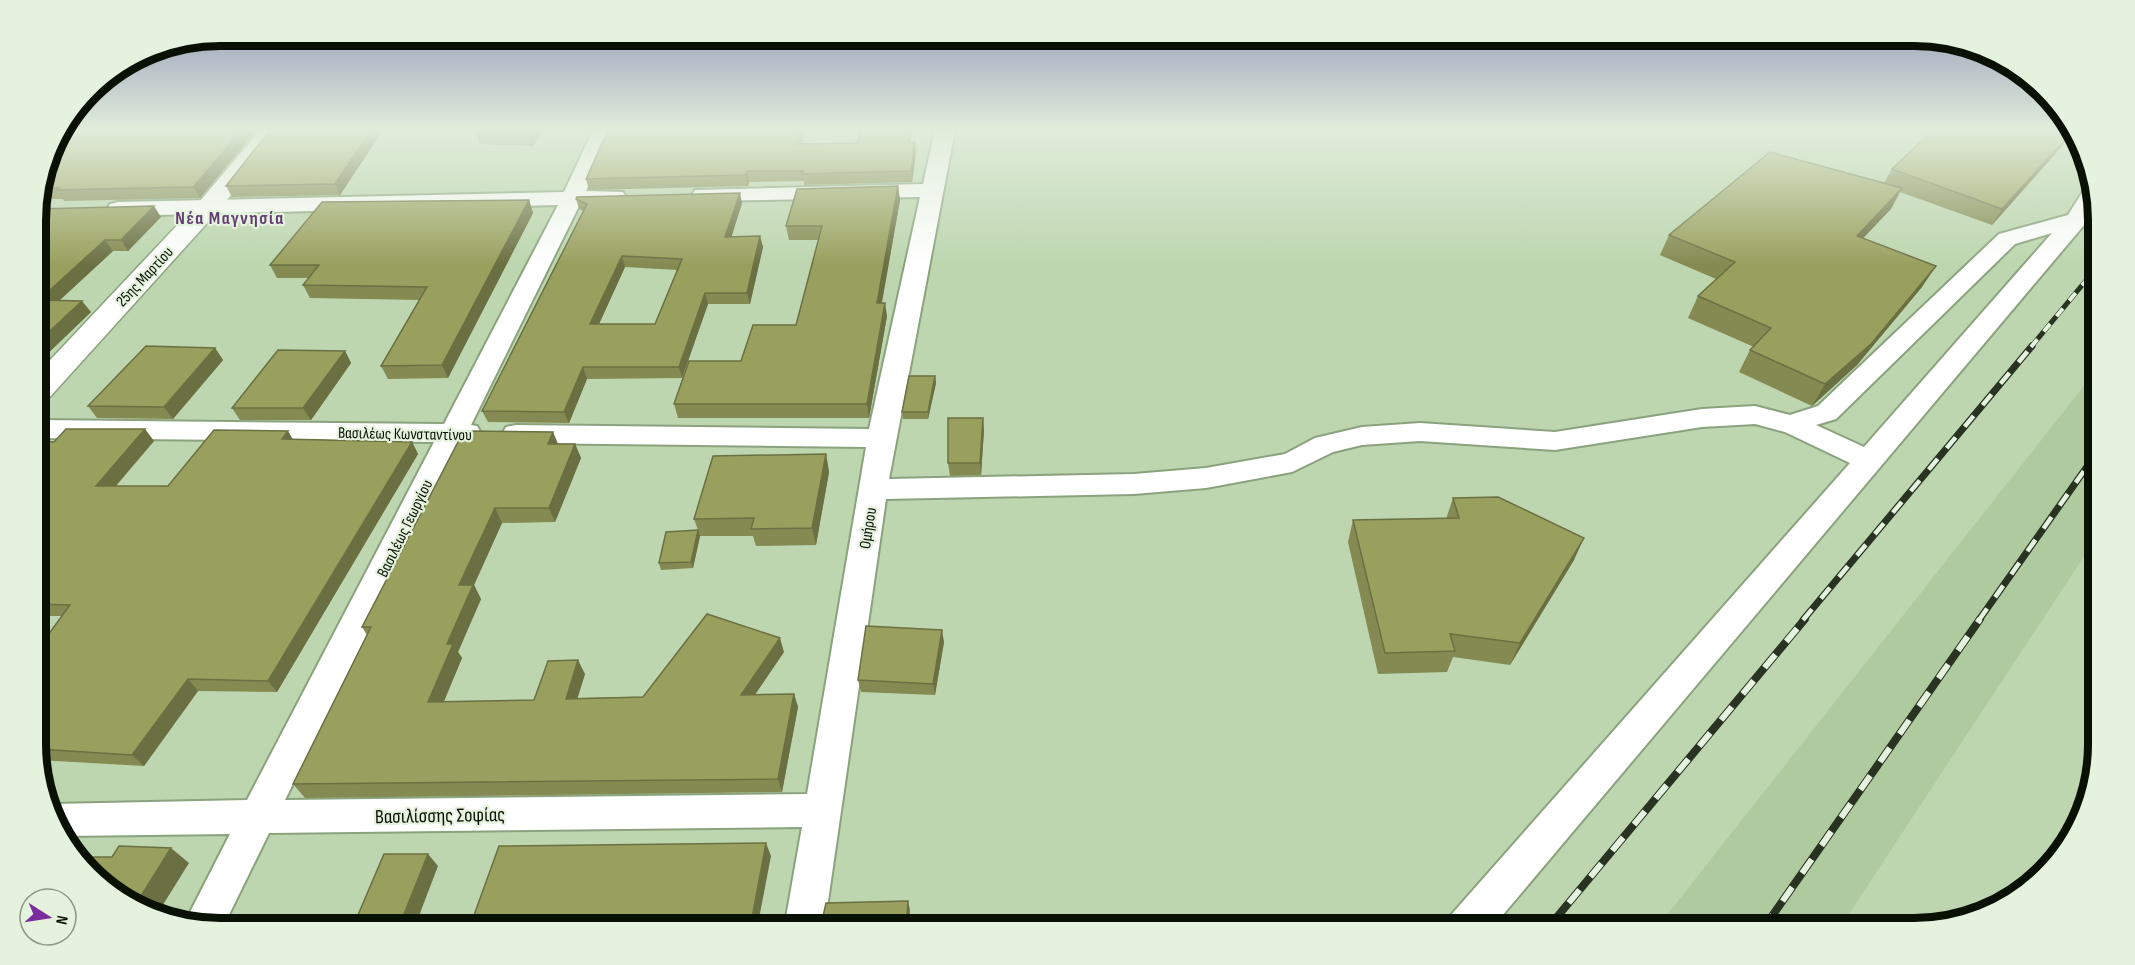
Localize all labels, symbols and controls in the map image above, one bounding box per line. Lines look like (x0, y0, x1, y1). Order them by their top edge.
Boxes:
district label: Νέα Μαγνησία (175, 208, 285, 229)
street label: 25ης Μαρτίου (113, 243, 178, 311)
street label: Βασιλέως Κωνσταντίνου (338, 424, 472, 445)
street label: Βασιλέως Γεωργίου (374, 477, 437, 581)
street label: Ομήρου (856, 506, 881, 550)
street label: Βασιλίσσης Σοφίας (375, 803, 505, 829)
north arrow (18, 887, 78, 947)
text: N (51, 914, 71, 926)

